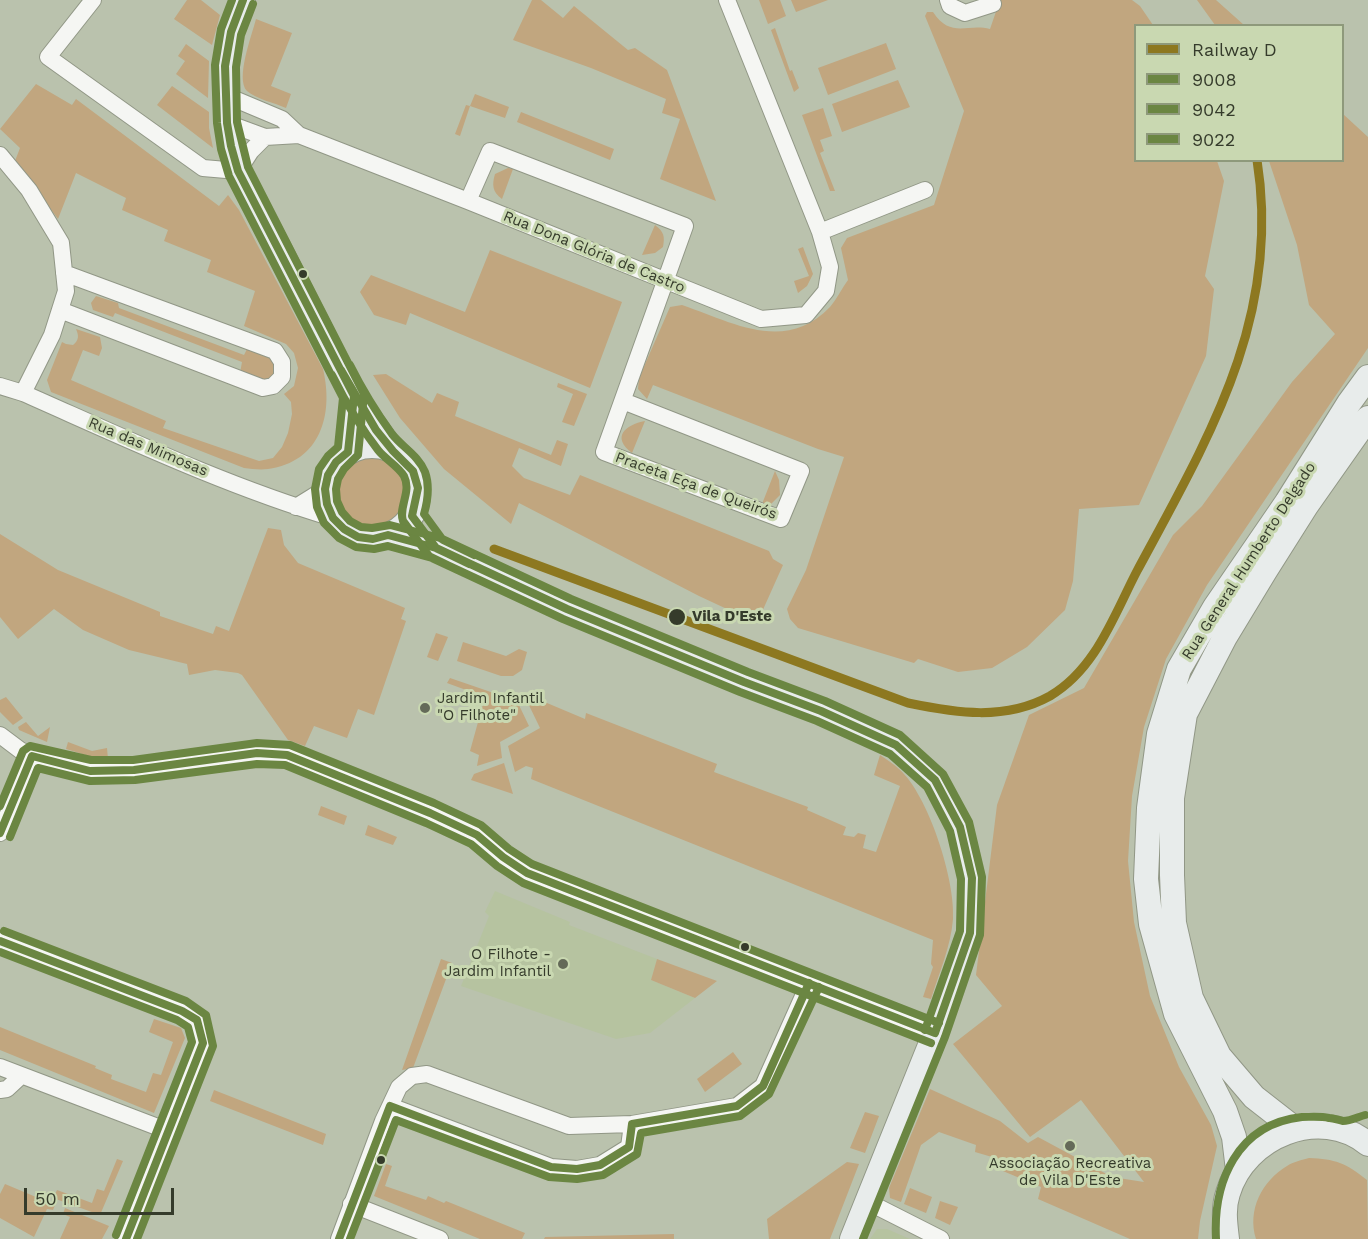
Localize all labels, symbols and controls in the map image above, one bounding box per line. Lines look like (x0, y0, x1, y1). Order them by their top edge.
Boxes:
legend (1134, 24, 1344, 162)
text: Railway D (1192, 39, 1277, 60)
text: 9008 (1192, 69, 1237, 90)
text: 9042 (1192, 99, 1236, 120)
text: 9022 (1192, 129, 1235, 150)
street label: Rua Dona Glória de Castro (500, 207, 688, 297)
unlabelled marker (297, 268, 309, 280)
street label: Rua das Mimosas (86, 414, 210, 480)
street label: Praceta Eça de Queirós (613, 448, 779, 524)
street label: Rua General Humberto Delgado (1178, 459, 1320, 663)
marker: Vila D'Este (667, 607, 687, 627)
place label: Vila D'Este (692, 608, 772, 626)
place label: Jardim Infantil "O Filhote" (437, 690, 544, 725)
marker: Jardim Infantil "O Filhote" (418, 701, 432, 715)
unlabelled marker (739, 941, 751, 953)
place label: O Filhote - Jardim Infantil (444, 946, 551, 981)
marker: O Filhote - Jardim Infantil (556, 957, 570, 971)
marker: Associação Recreativa de Vila D'Este (1063, 1139, 1077, 1153)
unlabelled marker (375, 1154, 387, 1166)
place label: Associação Recreativa de Vila D'Este (989, 1155, 1151, 1190)
scale bar (27, 1176, 177, 1214)
text: 50 m (35, 1188, 80, 1209)

